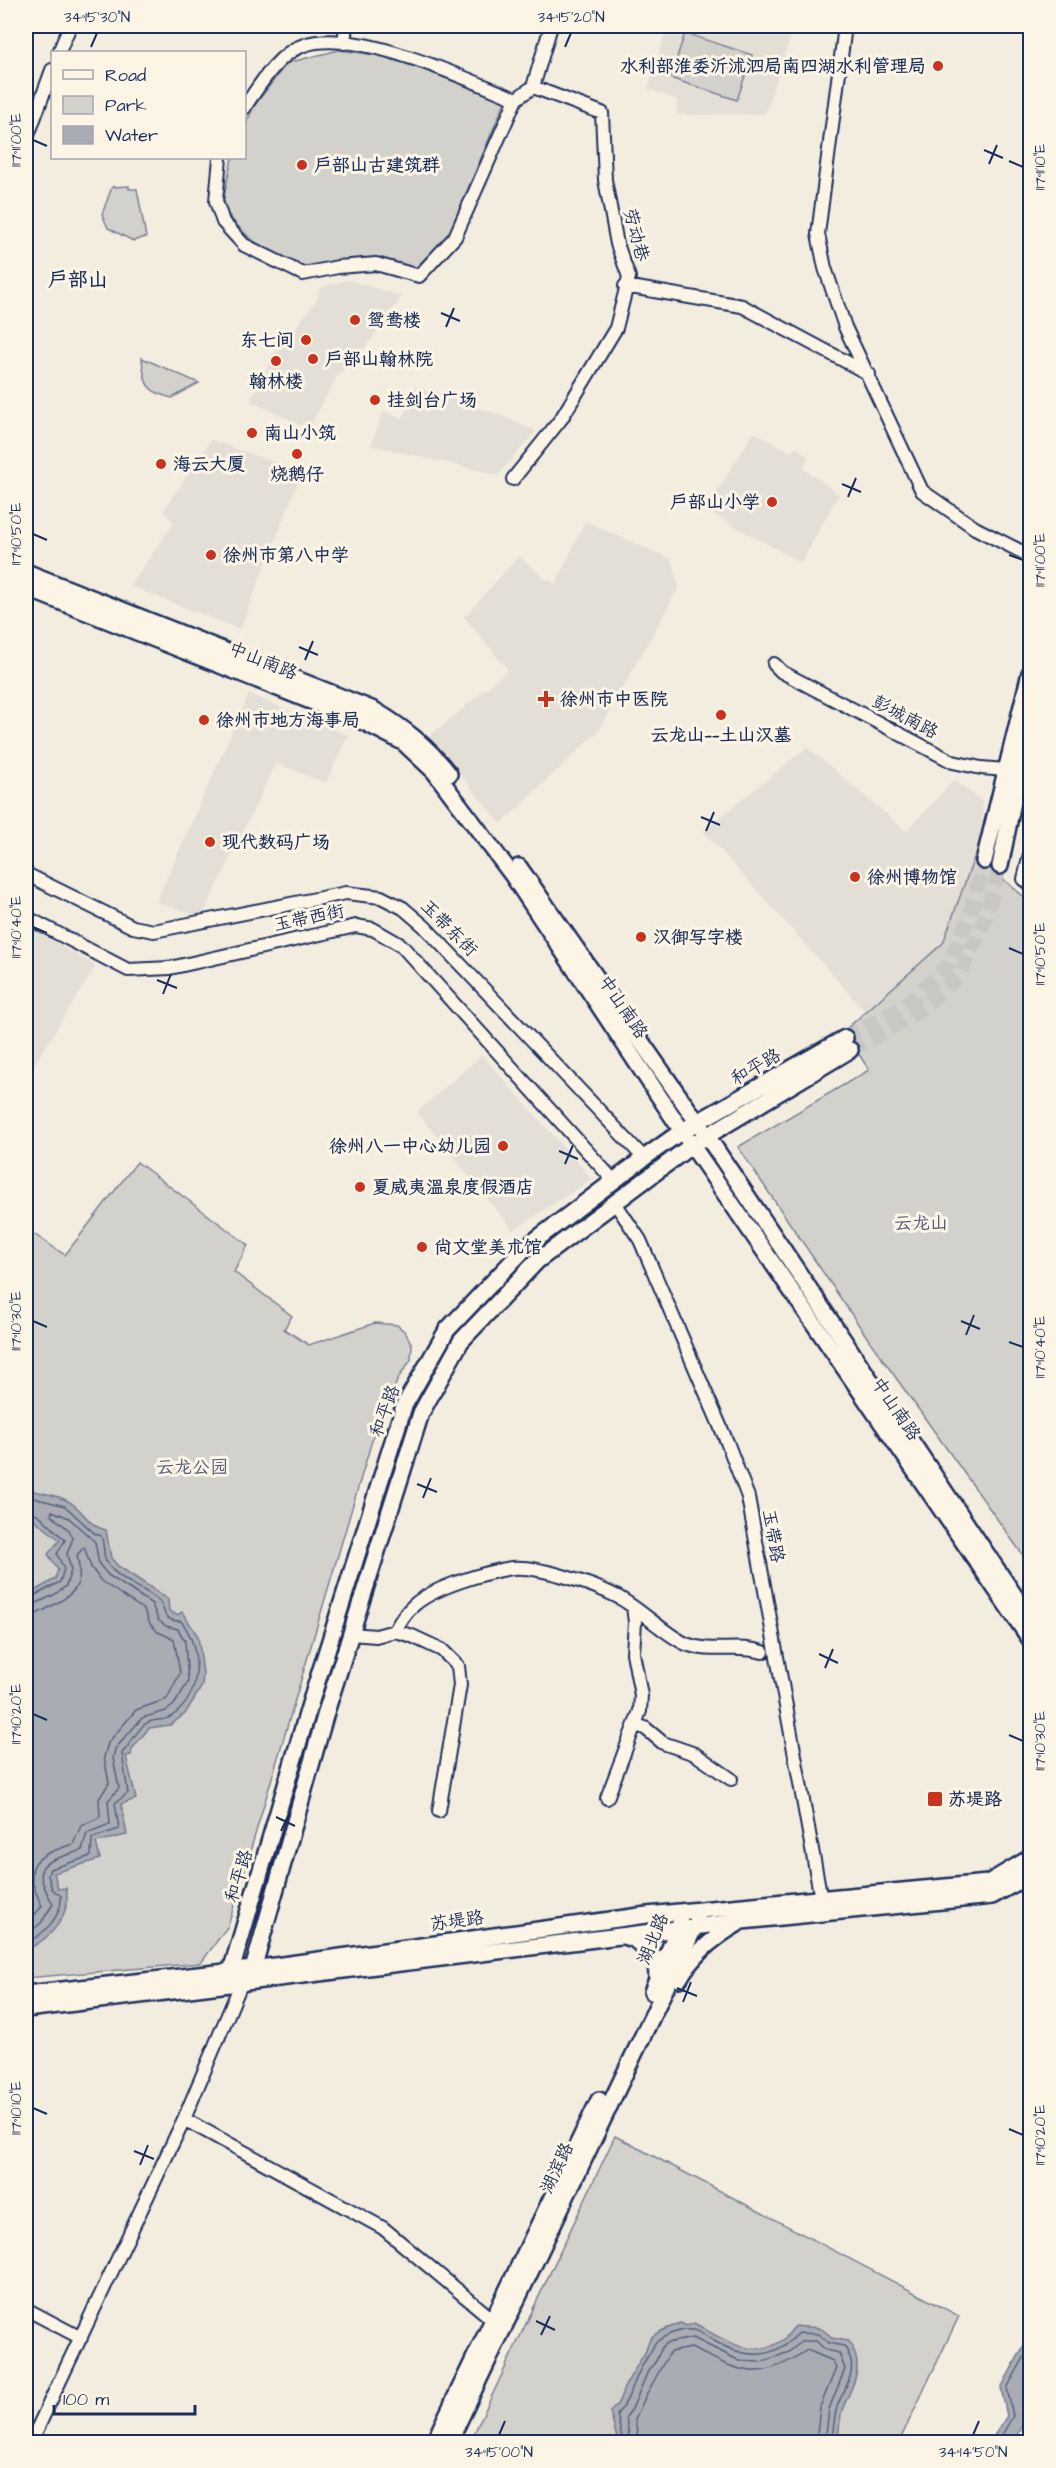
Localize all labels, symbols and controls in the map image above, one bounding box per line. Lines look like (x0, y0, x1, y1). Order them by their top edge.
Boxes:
text: 34°15'30"N (64, 7, 130, 28)
text: 34°15'20"N (537, 7, 605, 28)
legend (51, 51, 246, 159)
place label: 水利部淮委沂沭泗局南四湖水利管理局 (620, 54, 926, 79)
marker: 水利部淮委沂沭泗局南四湖水利管理局 (931, 59, 945, 73)
text: Road (105, 63, 146, 88)
text: Park (105, 93, 147, 118)
text: 117°11'00"E (6, 113, 27, 167)
text: Water (105, 123, 158, 148)
text: 117°11'10"E (1030, 144, 1051, 190)
place label: 户部山古建筑群 (314, 153, 440, 178)
marker: 户部山古建筑群 (295, 158, 309, 172)
street label: 劳动巷 (617, 206, 655, 264)
district label: 户部山 (48, 266, 108, 294)
place label: 鸳鸯楼 (367, 308, 421, 333)
marker: 鸳鸯楼 (348, 313, 362, 327)
place label: 东七间 (240, 328, 294, 353)
marker: 东七间 (299, 333, 313, 347)
place label: 户部山翰林院 (325, 347, 433, 372)
marker: 户部山翰林院 (306, 352, 320, 366)
marker: 翰林楼 (269, 354, 283, 368)
place label: 翰林楼 (249, 369, 303, 394)
place label: 挂剑台广场 (387, 388, 477, 413)
marker: 挂剑台广场 (368, 393, 382, 407)
place label: 南山小筑 (264, 421, 336, 446)
marker: 南山小筑 (245, 426, 259, 440)
marker: 烧鹅仔 (290, 447, 304, 461)
place label: 海云大厦 (173, 452, 245, 477)
marker: 海云大厦 (154, 457, 168, 471)
place label: 烧鹅仔 (270, 462, 324, 487)
place label: 户部山小学 (670, 490, 760, 515)
marker: 户部山小学 (765, 495, 779, 509)
text: 117°10'50"E (6, 503, 27, 565)
text: 117°11'00"E (1030, 533, 1051, 587)
place label: 徐州市第八中学 (223, 543, 349, 568)
marker: 徐州市第八中学 (204, 548, 218, 562)
street label: 中山南路 (225, 636, 301, 686)
place label: 徐州市中医院 (560, 687, 668, 712)
street label: 彭城南路 (867, 689, 943, 745)
marker: 徐州市中医院 (537, 690, 555, 708)
place label: 徐州市地方海事局 (216, 708, 360, 733)
marker: 云龙山——土山汉墓 (714, 708, 728, 722)
marker: 徐州市地方海事局 (197, 713, 211, 727)
place label: 云龙山——土山汉墓 (651, 723, 791, 748)
place label: 现代数码广场 (222, 830, 330, 855)
marker: 现代数码广场 (203, 835, 217, 849)
place label: 徐州博物馆 (867, 865, 957, 890)
marker: 徐州博物馆 (848, 870, 862, 884)
street label: 玉带东街 (415, 894, 483, 962)
text: 117°10'40"E (6, 896, 27, 958)
street label: 玉带西街 (271, 898, 347, 938)
text: 117°10'50"E (1030, 923, 1051, 985)
place label: 汉御写字楼 (653, 925, 743, 950)
marker: 汉御写字楼 (634, 930, 648, 944)
street label: 中山南路 (593, 970, 653, 1044)
street label: 和平路 (726, 1043, 786, 1091)
place label: 徐州八一中心幼儿园 (329, 1134, 491, 1159)
marker: 徐州八一中心幼儿园 (496, 1139, 510, 1153)
place label: 夏威夷温泉度假酒店 (372, 1175, 534, 1200)
marker: 夏威夷温泉度假酒店 (353, 1180, 367, 1194)
park label: 云龙山 (894, 1211, 948, 1236)
place label: 尚文堂美术馆 (434, 1235, 542, 1260)
marker: 尚文堂美术馆 (415, 1240, 429, 1254)
text: 117°10'30"E (6, 1291, 27, 1351)
text: 117°10'40"E (1030, 1316, 1051, 1378)
street label: 中山南路 (866, 1372, 926, 1446)
street label: 和平路 (364, 1381, 406, 1441)
park label: 云龙公园 (156, 1455, 228, 1480)
street label: 玉带路 (756, 1507, 790, 1565)
text: 117°10'20"E (6, 1684, 27, 1744)
text: 117°10'30"E (1030, 1711, 1051, 1771)
place label: 苏堤路 (948, 1787, 1002, 1812)
marker: 苏堤路 (926, 1790, 944, 1808)
street label: 和平路 (219, 1847, 259, 1905)
street label: 苏堤路 (429, 1905, 485, 1937)
street label: 湖北路 (631, 1909, 675, 1969)
text: 117°10'10"E (6, 2081, 27, 2135)
text: 117°10'20"E (1030, 2105, 1051, 2165)
street label: 湖滨路 (534, 2138, 580, 2198)
scale bar (54, 2378, 195, 2416)
text: 100 m (63, 2387, 109, 2412)
text: 34°15'00"N (465, 2442, 533, 2463)
text: 34°14'50"N (939, 2442, 1007, 2463)

